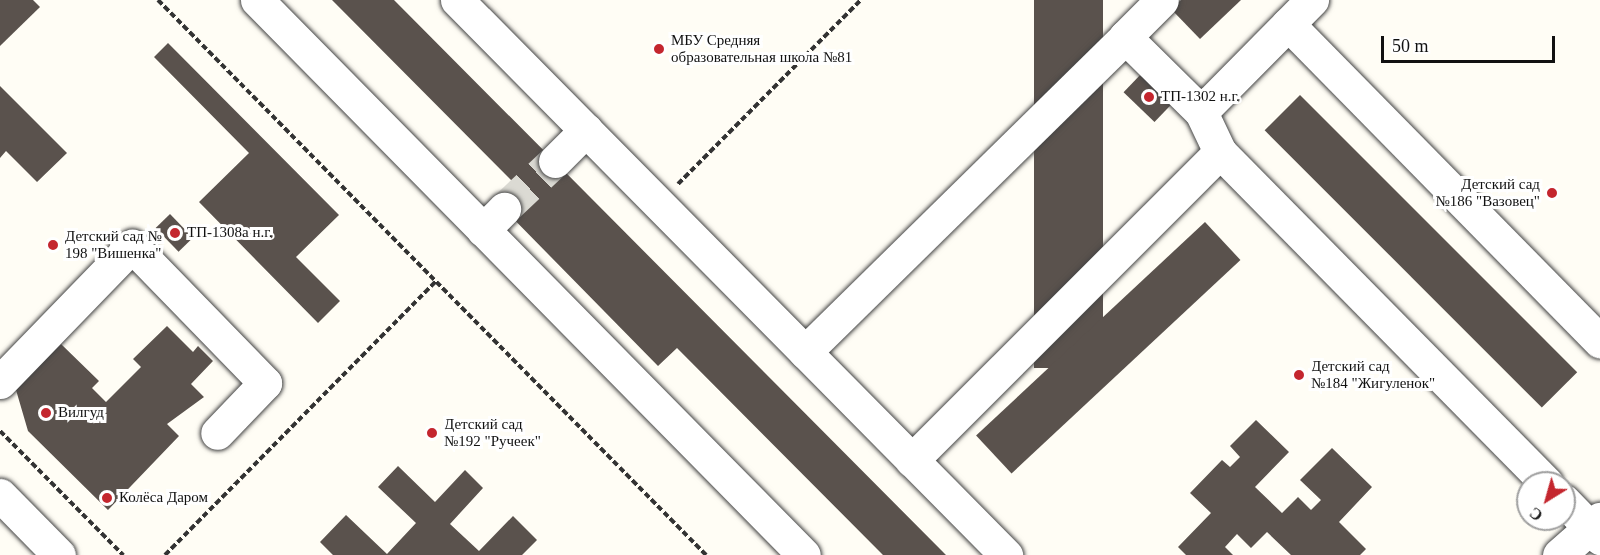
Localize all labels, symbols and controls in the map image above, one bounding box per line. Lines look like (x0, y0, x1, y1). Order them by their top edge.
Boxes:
scale bar (1384, 24, 1558, 62)
place label: МБУ Средняя образовательная школа №81 (671, 31, 852, 66)
text: 50 m (1392, 36, 1429, 56)
marker: МБУ Средняя образовательная школа №81 (652, 42, 666, 56)
place label: ТП-1302 н.г. (1161, 88, 1240, 106)
marker: ТП-1302 н.г. (1142, 90, 1156, 104)
place label: Детский сад №186 "Вазовец" (1436, 175, 1540, 210)
marker: Детский сад №186 "Вазовец" (1545, 186, 1559, 200)
place label: ТП-1308а н.г. (187, 224, 272, 242)
marker: ТП-1308а н.г. (168, 226, 182, 240)
place label: Детский сад № 198 "Вишенка" (65, 227, 162, 262)
marker: Детский сад № 198 "Вишенка" (46, 238, 60, 252)
place label: Детский сад №184 "Жигуленок" (1311, 357, 1435, 392)
marker: Детский сад №184 "Жигуленок" (1292, 368, 1306, 382)
place label: Вилгуд (58, 404, 104, 422)
marker: Вилгуд (39, 406, 53, 420)
place label: Детский сад №192 "Ручеек" (444, 415, 541, 450)
marker: Детский сад №192 "Ручеек" (425, 426, 439, 440)
north arrow (1516, 471, 1576, 531)
place label: Колёса Даром (119, 489, 208, 507)
marker: Колёса Даром (100, 491, 114, 505)
text: С (1526, 504, 1546, 524)

